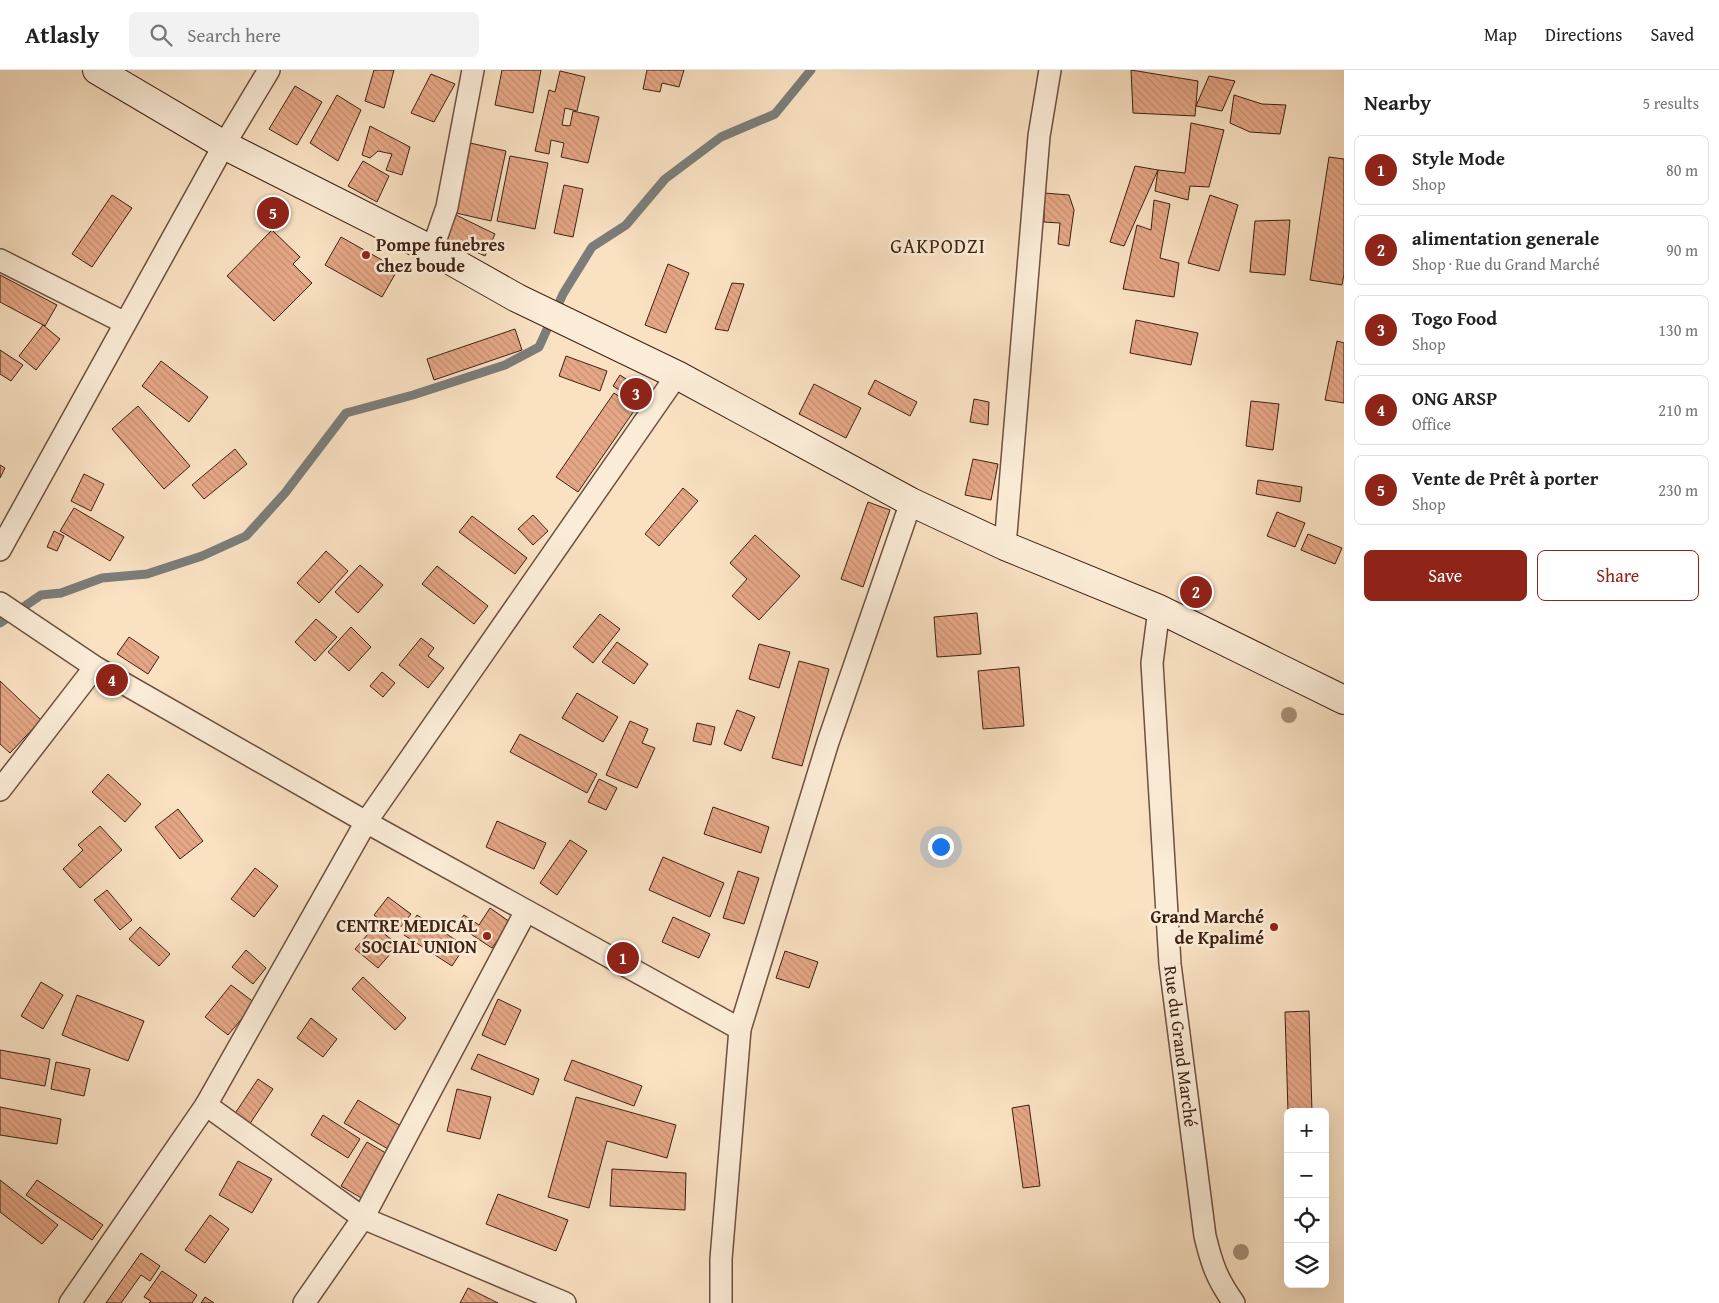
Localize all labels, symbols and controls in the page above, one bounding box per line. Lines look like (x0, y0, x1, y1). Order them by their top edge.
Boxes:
search box (129, 12, 479, 57)
text: Atlasly (25, 17, 99, 52)
icon: search (147, 21, 175, 49)
text: Search here (187, 21, 281, 49)
text: Map (1484, 21, 1517, 48)
text: Directions (1545, 21, 1622, 48)
text: Saved (1650, 21, 1694, 48)
text: Nearby (1364, 87, 1431, 118)
text: 5 results (1642, 91, 1699, 115)
text: Style Mode (1412, 144, 1505, 172)
text: 1 (1377, 158, 1385, 182)
text: 80 m (1666, 158, 1698, 182)
text: Shop (1412, 172, 1446, 196)
pin: 5 (257, 194, 289, 232)
text: alimentation generale (1412, 224, 1599, 252)
place label: Pompe funebres chez boude (376, 231, 505, 279)
district label: GAKPODZI (890, 231, 986, 260)
text: 2 (1377, 238, 1385, 262)
text: 90 m (1666, 238, 1698, 262)
marker: Pompe funebres chez boude (360, 249, 372, 261)
text: Shop · Rue du Grand Marché (1412, 252, 1600, 276)
text: Togo Food (1412, 304, 1497, 332)
text: 3 (1377, 318, 1385, 342)
text: 130 m (1658, 318, 1698, 342)
text: Shop (1412, 332, 1446, 356)
pin: 3 (620, 375, 652, 413)
text: ONG ARSP (1412, 384, 1497, 412)
text: 4 (1377, 398, 1385, 422)
text: 210 m (1658, 398, 1698, 422)
text: Office (1412, 412, 1451, 436)
text: Vente de Prêt à porter (1412, 464, 1599, 492)
text: 5 (1377, 478, 1385, 502)
text: 230 m (1658, 478, 1698, 502)
text: Shop (1412, 492, 1446, 516)
button: Save (1364, 550, 1527, 601)
button: Share (1537, 550, 1699, 601)
pin: 2 (1180, 573, 1212, 611)
pin: 4 (96, 661, 128, 699)
your location (928, 834, 954, 860)
place label: Grand Marché de Kpalimé (1151, 903, 1264, 951)
place label: CENTRE MEDICAL SOCIAL UNION (336, 912, 478, 960)
marker: Grand Marché de Kpalimé (1268, 921, 1280, 933)
marker: CENTRE MEDICAL SOCIAL UNION (481, 930, 493, 942)
pin: 1 (607, 939, 639, 977)
street label: Rue du Grand Marché (1157, 964, 1205, 1129)
map controls (1284, 1108, 1329, 1288)
button: + (1284, 1108, 1329, 1153)
button: − (1284, 1153, 1329, 1198)
button: locate (1284, 1198, 1329, 1243)
button: layers (1284, 1243, 1329, 1288)

